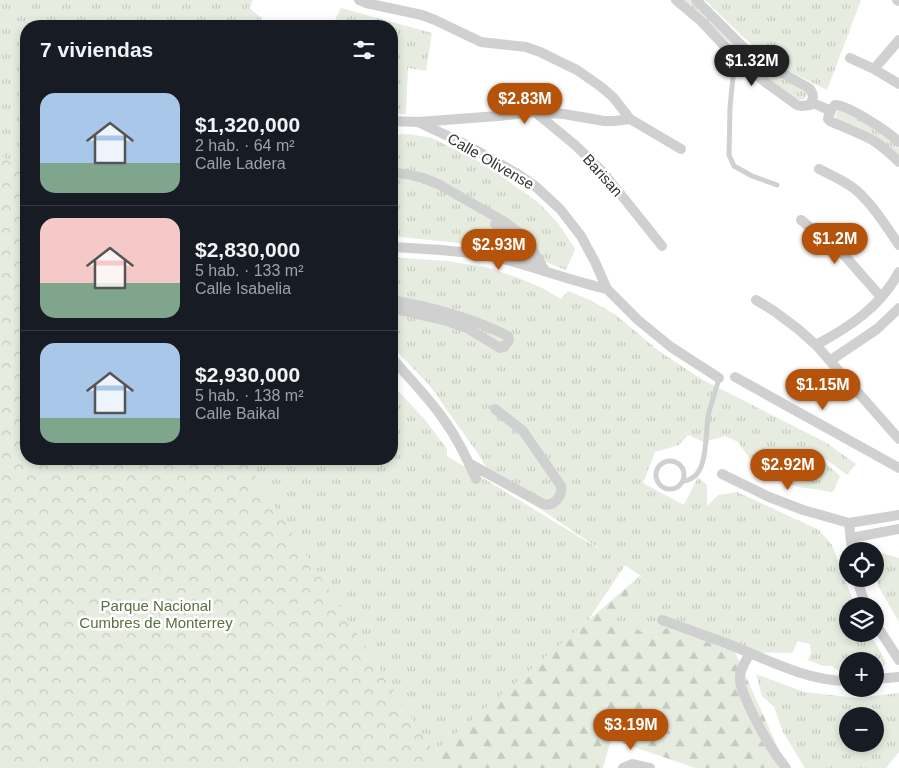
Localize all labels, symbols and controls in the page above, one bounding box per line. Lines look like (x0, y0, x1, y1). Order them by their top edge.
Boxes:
icon: filters (350, 36, 378, 64)
text: 7 viviendas (40, 38, 153, 61)
pin: $1.32M (711, 44, 793, 87)
text: $1.32M (725, 52, 779, 69)
pin: $2.83M (484, 82, 566, 125)
text: $2.83M (498, 90, 552, 107)
icon: home (80, 113, 140, 173)
text: $1,320,000 (195, 113, 300, 136)
street label: Calle Olivense (445, 129, 537, 193)
text: 2 hab. · 64 m² (195, 137, 295, 154)
street label: Barisan (580, 150, 626, 200)
text: Calle Ladera (195, 155, 286, 172)
pin: $1.2M (800, 222, 870, 265)
pin: $2.93M (458, 228, 540, 271)
text: $1.2M (813, 230, 857, 247)
text: $2.93M (472, 236, 526, 253)
icon: home (80, 238, 140, 298)
text: $2,830,000 (195, 238, 300, 261)
text: 5 hab. · 133 m² (195, 262, 304, 279)
text: Calle Isabelia (195, 280, 291, 297)
icon: home (80, 363, 140, 423)
text: $2,930,000 (195, 363, 300, 386)
pin: $1.15M (782, 368, 864, 411)
text: $1.15M (796, 376, 850, 393)
text: 5 hab. · 138 m² (195, 387, 304, 404)
text: Calle Baikal (195, 405, 279, 422)
pin: $2.92M (747, 448, 829, 491)
text: $2.92M (761, 456, 815, 473)
map controls (839, 542, 884, 752)
button: locate (839, 542, 884, 587)
park label: Parque Nacional Cumbres de Monterrey (79, 597, 233, 631)
button: layers (839, 597, 884, 642)
button: + (839, 652, 884, 697)
button: − (839, 707, 884, 752)
pin: $3.19M (590, 708, 672, 751)
text: $3.19M (604, 716, 658, 733)

